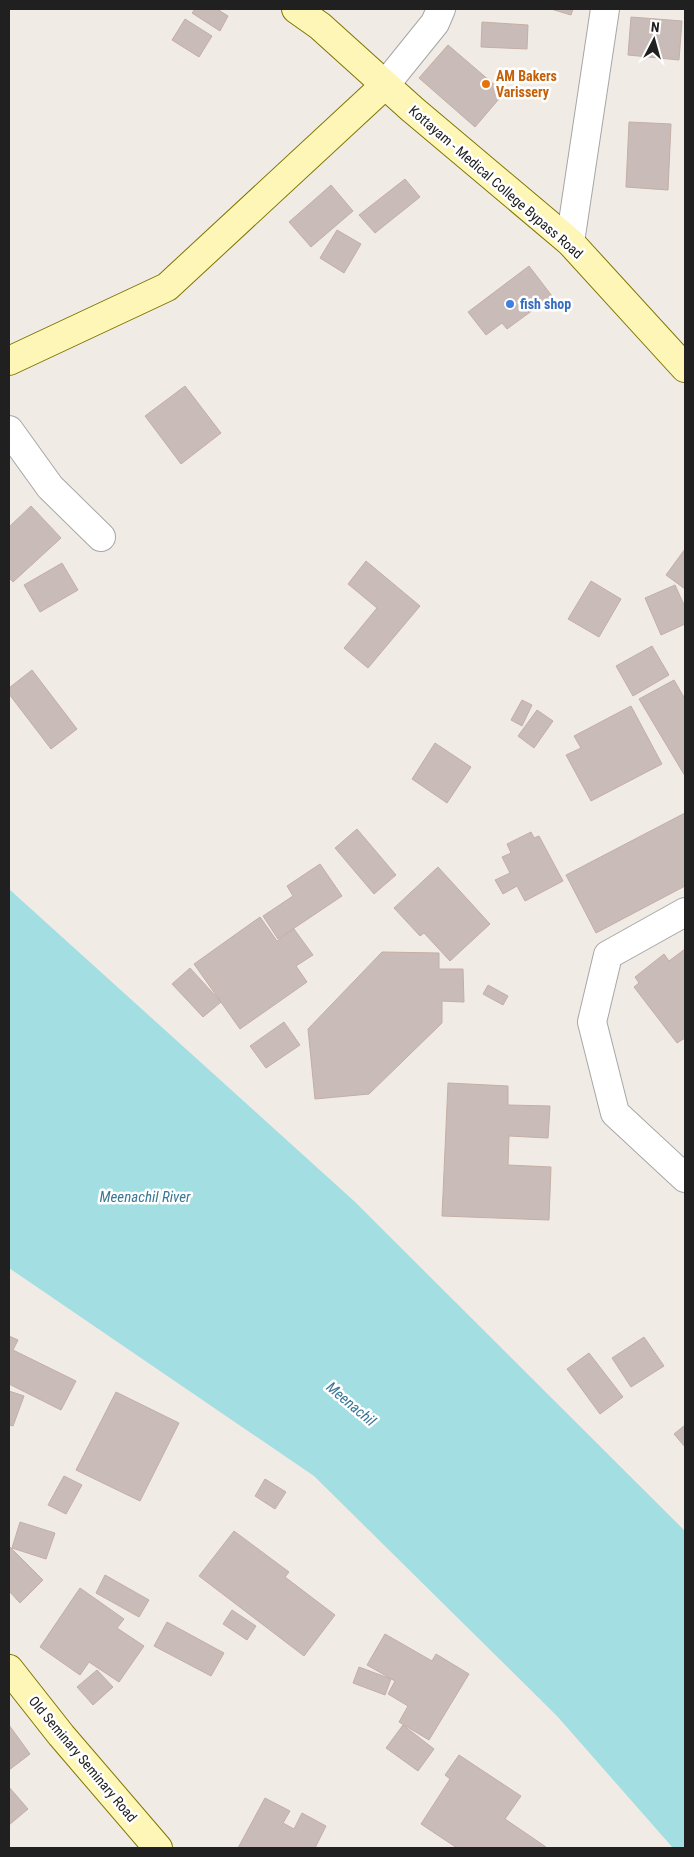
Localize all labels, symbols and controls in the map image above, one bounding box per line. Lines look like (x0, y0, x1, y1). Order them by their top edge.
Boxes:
north arrow (629, 15, 679, 65)
text: N (650, 19, 660, 35)
place label: AM Bakers Varissery (496, 68, 557, 100)
marker: AM Bakers Varissery (480, 78, 492, 90)
street label: Kottayam - Medical College Bypass Road (406, 102, 586, 262)
place label: fish shop (520, 296, 571, 312)
marker: fish shop (504, 298, 516, 310)
water label: Meenachil River (100, 1188, 191, 1206)
water label: Meenachil (323, 1378, 380, 1430)
street label: Old Seminary Seminary Road (26, 1693, 140, 1825)

